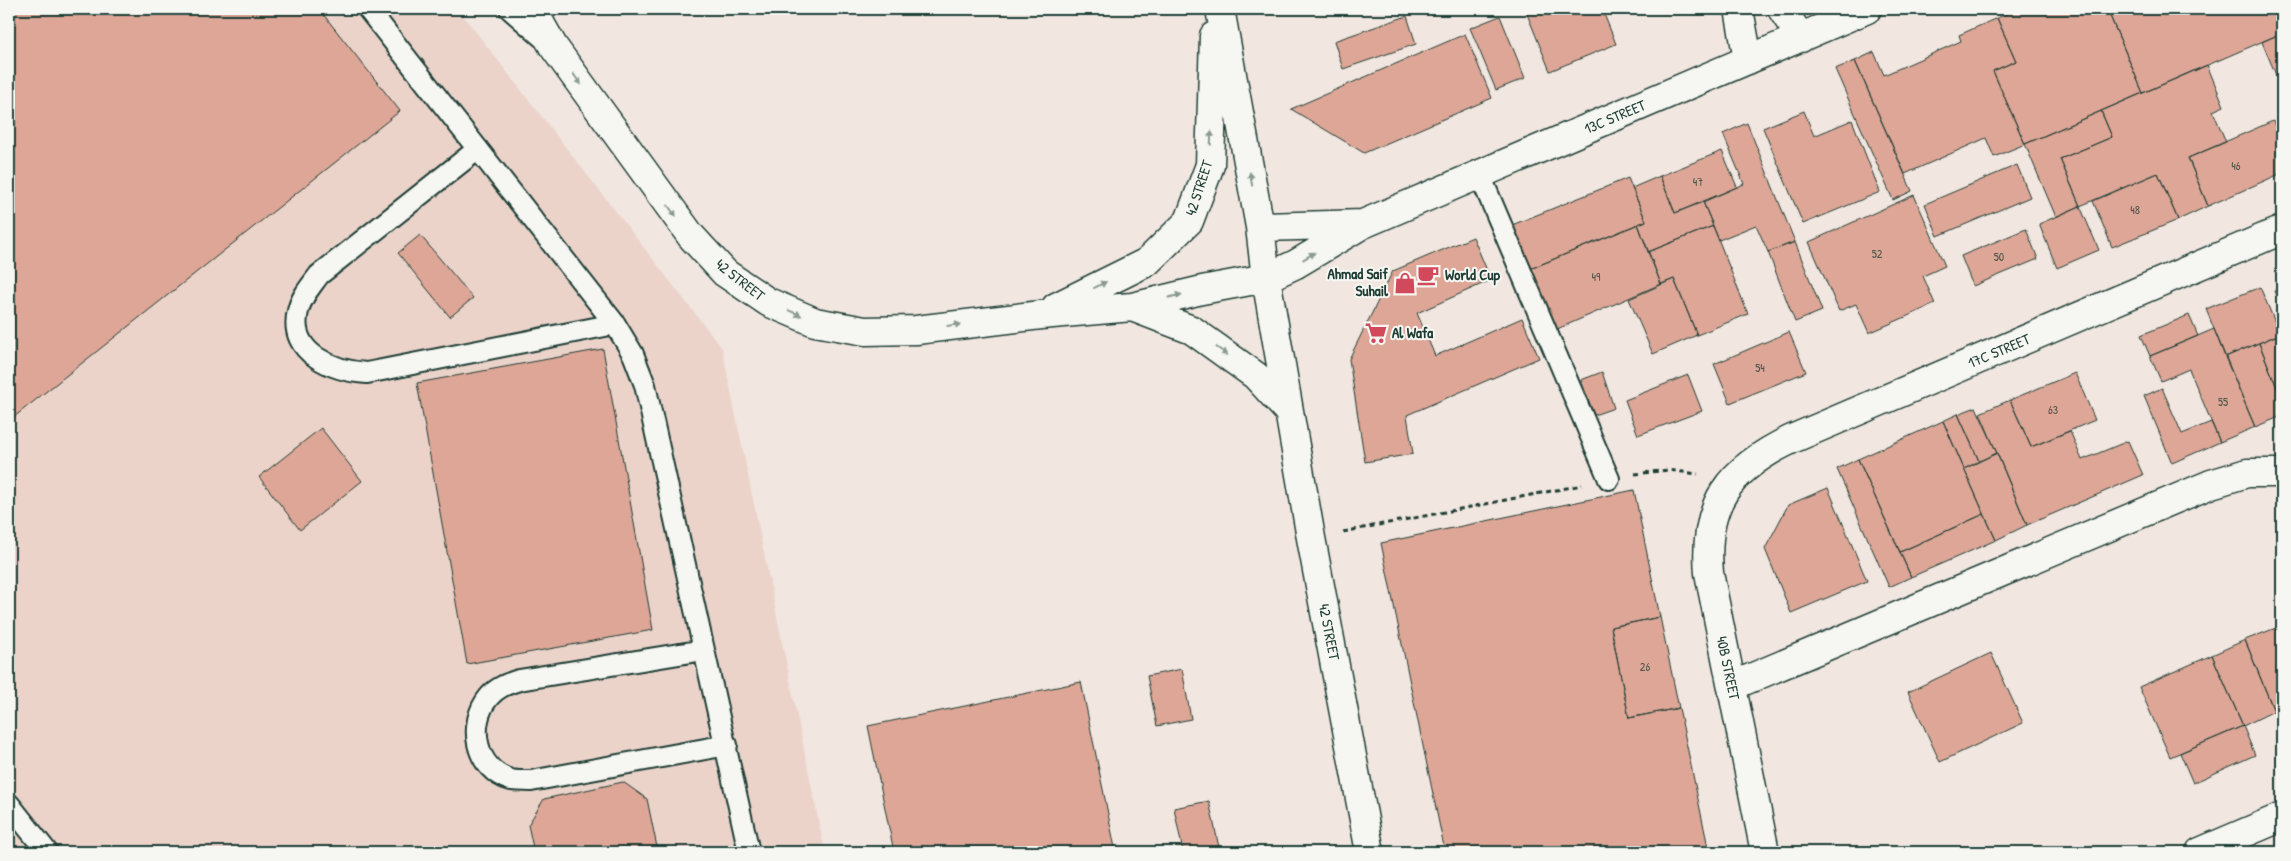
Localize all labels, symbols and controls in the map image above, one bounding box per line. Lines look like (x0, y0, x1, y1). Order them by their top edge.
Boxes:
one-way arrow (572, 72, 582, 86)
street label: 13C STREET (1581, 94, 1650, 139)
one-way arrow (1207, 130, 1215, 146)
street label: 42 STREET (1180, 157, 1218, 218)
house number: 46 (2231, 157, 2241, 174)
one-way arrow (1247, 170, 1255, 186)
house number: 47 (1693, 173, 1703, 190)
house number: 48 (2130, 201, 2140, 218)
one-way arrow (667, 204, 677, 218)
house number: 52 (1872, 245, 1883, 262)
house number: 50 (1994, 248, 2004, 265)
one-way arrow (1302, 252, 1317, 260)
street label: 42 STREET (711, 254, 770, 306)
cafe icon: World Cup (1415, 262, 1441, 288)
place label: Ahmad Saif Suhail (1327, 263, 1389, 301)
place label: World Cup (1445, 264, 1501, 286)
house number: 49 (1592, 268, 1601, 285)
shop icon: Ahmad Saif Suhail (1392, 270, 1418, 296)
one-way arrow (1093, 281, 1107, 289)
one-way arrow (1168, 292, 1183, 300)
one-way arrow (787, 310, 802, 318)
supermarket icon: Al Wafa (1363, 320, 1389, 346)
one-way arrow (946, 321, 962, 329)
place label: Al Wafa (1392, 322, 1433, 343)
street label: 17C STREET (1965, 328, 2034, 373)
one-way arrow (1215, 346, 1229, 356)
house number: 54 (1755, 359, 1765, 376)
house number: 55 (2218, 393, 2228, 410)
house number: 63 (2048, 401, 2058, 418)
street label: 42 STREET (1314, 602, 1345, 663)
street label: 40B STREET (1712, 634, 1746, 703)
house number: 26 (1640, 658, 1650, 675)

